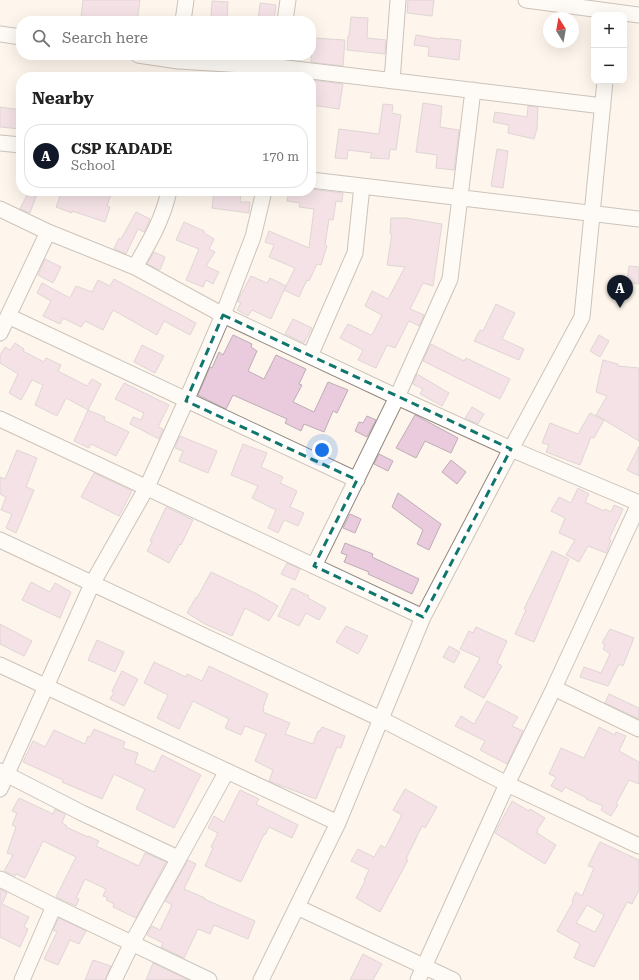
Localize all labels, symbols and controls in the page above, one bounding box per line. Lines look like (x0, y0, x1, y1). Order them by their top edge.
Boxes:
north arrow (543, 12, 579, 48)
map controls (591, 12, 627, 84)
button: + (591, 12, 627, 48)
search box (16, 16, 316, 60)
icon: search (30, 27, 52, 49)
text: Search here (62, 29, 148, 47)
button: − (591, 48, 627, 84)
text: Nearby (32, 88, 94, 108)
text: CSP KADADE (71, 140, 172, 158)
text: A (41, 149, 51, 164)
text: 170 m (262, 149, 299, 164)
text: School (71, 158, 115, 173)
pin: A (607, 275, 633, 308)
your location (312, 440, 332, 460)

